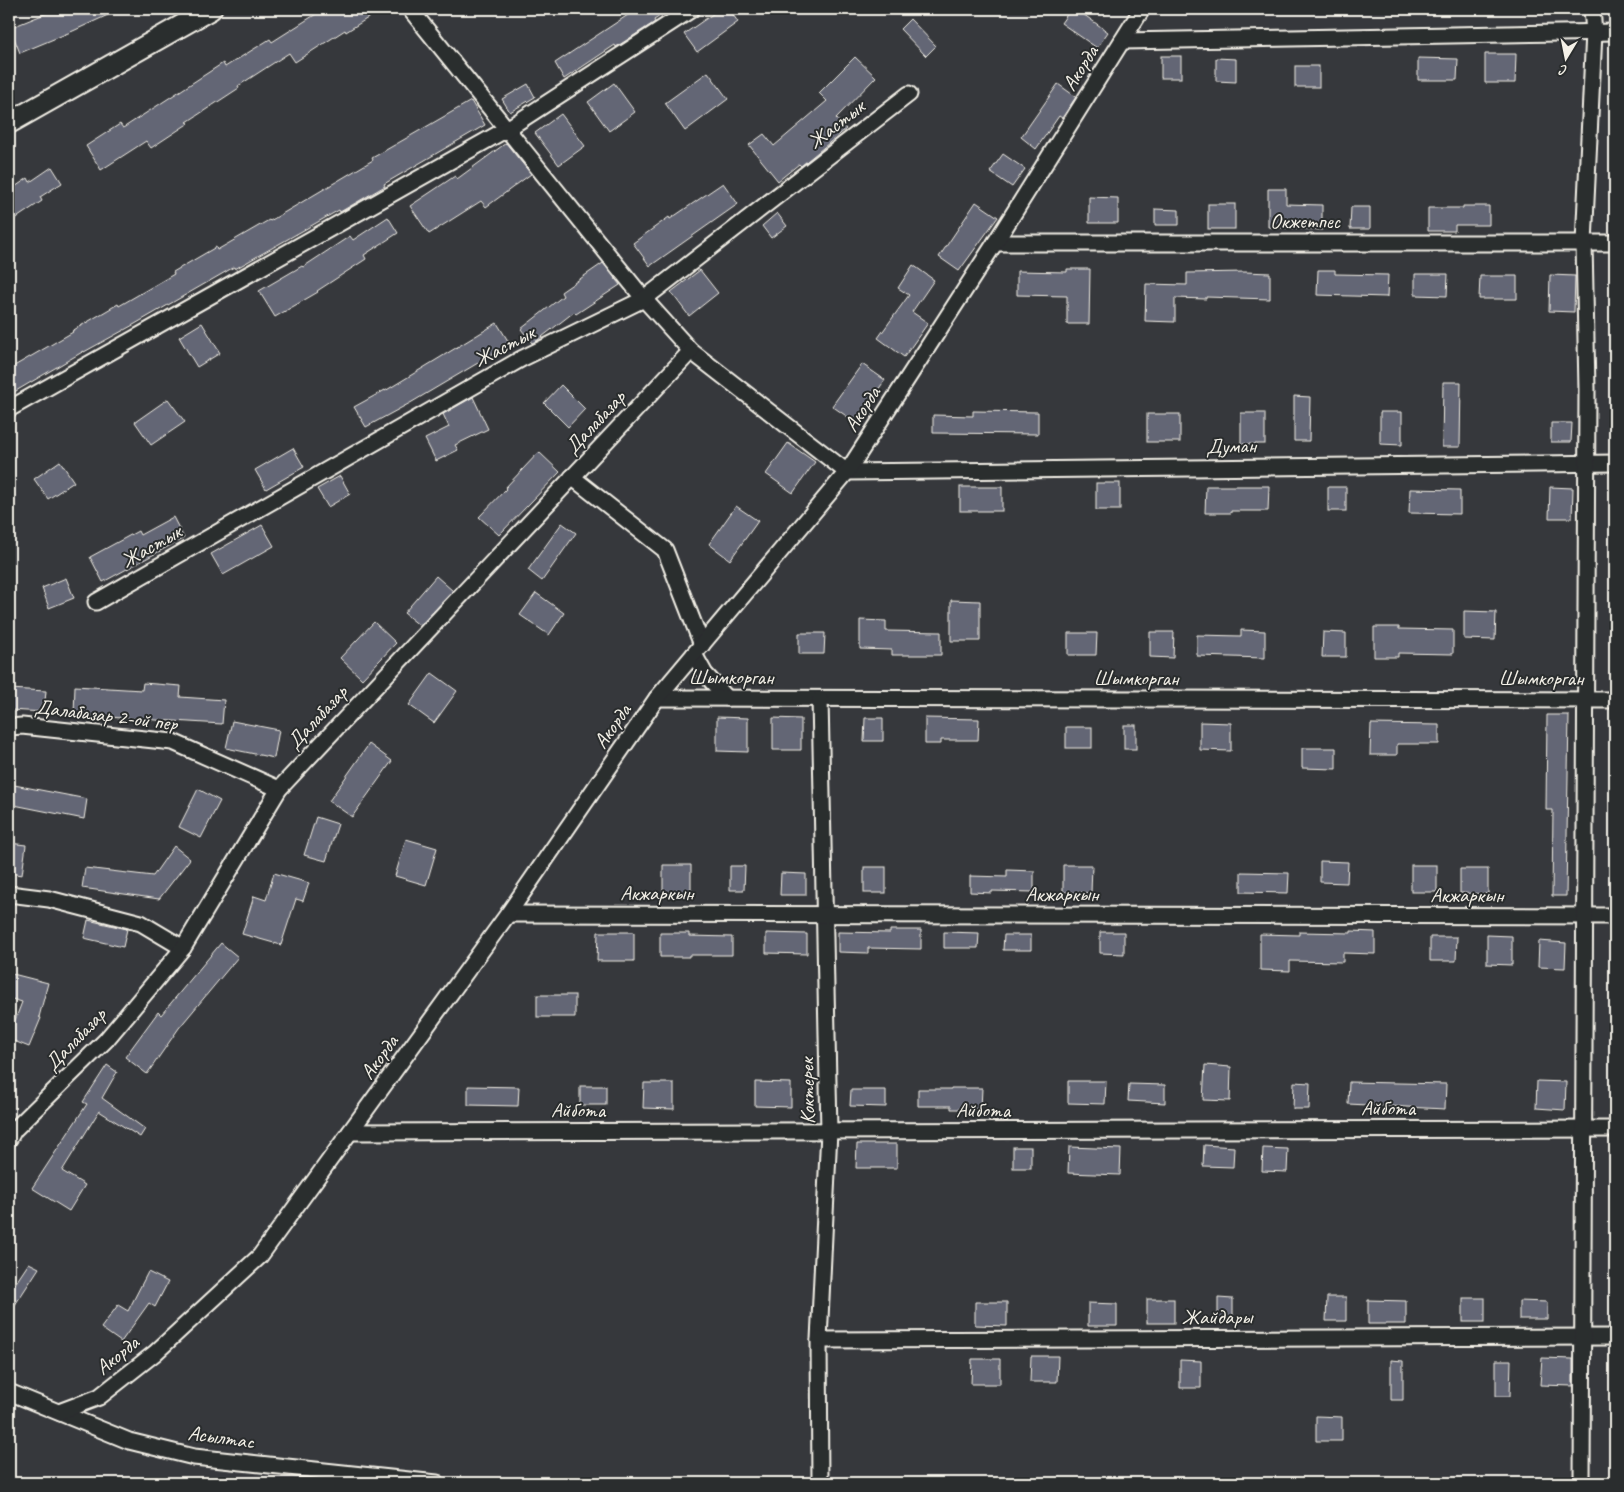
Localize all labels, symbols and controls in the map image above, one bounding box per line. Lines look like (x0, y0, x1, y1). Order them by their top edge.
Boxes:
north arrow (1542, 32, 1592, 82)
street label: Акорда (1056, 39, 1105, 96)
text: С (1557, 61, 1569, 79)
street label: Жастык (802, 92, 872, 154)
street label: Окжетпес (1270, 208, 1342, 234)
street label: Жастык (469, 318, 541, 373)
street label: Акорда (838, 380, 887, 437)
street label: Далабазар (559, 384, 632, 459)
street label: Думан (1206, 433, 1258, 459)
street label: Жастык (116, 517, 188, 574)
street label: Шымкорган (689, 664, 775, 690)
street label: Шымкорган (1094, 665, 1180, 691)
street label: Шымкорган (1499, 665, 1585, 691)
street label: Далабазар (281, 679, 354, 754)
street label: Далабазар 2-ой пер (33, 693, 180, 737)
street label: Акорда (587, 697, 638, 753)
street label: Акжаркын (620, 880, 695, 906)
street label: Акжаркын (1025, 881, 1100, 907)
street label: Акжаркын (1430, 882, 1505, 908)
street label: Далабазар (39, 1001, 112, 1076)
street label: Акорда (354, 1028, 405, 1084)
street label: Коктерек (793, 1055, 821, 1124)
street label: Айбота (1361, 1095, 1417, 1121)
street label: Айбота (551, 1097, 607, 1123)
street label: Айбота (956, 1097, 1012, 1123)
street label: Жайдары (1182, 1304, 1254, 1330)
street label: Акорда (90, 1329, 145, 1380)
street label: Асылтас (186, 1420, 257, 1455)

